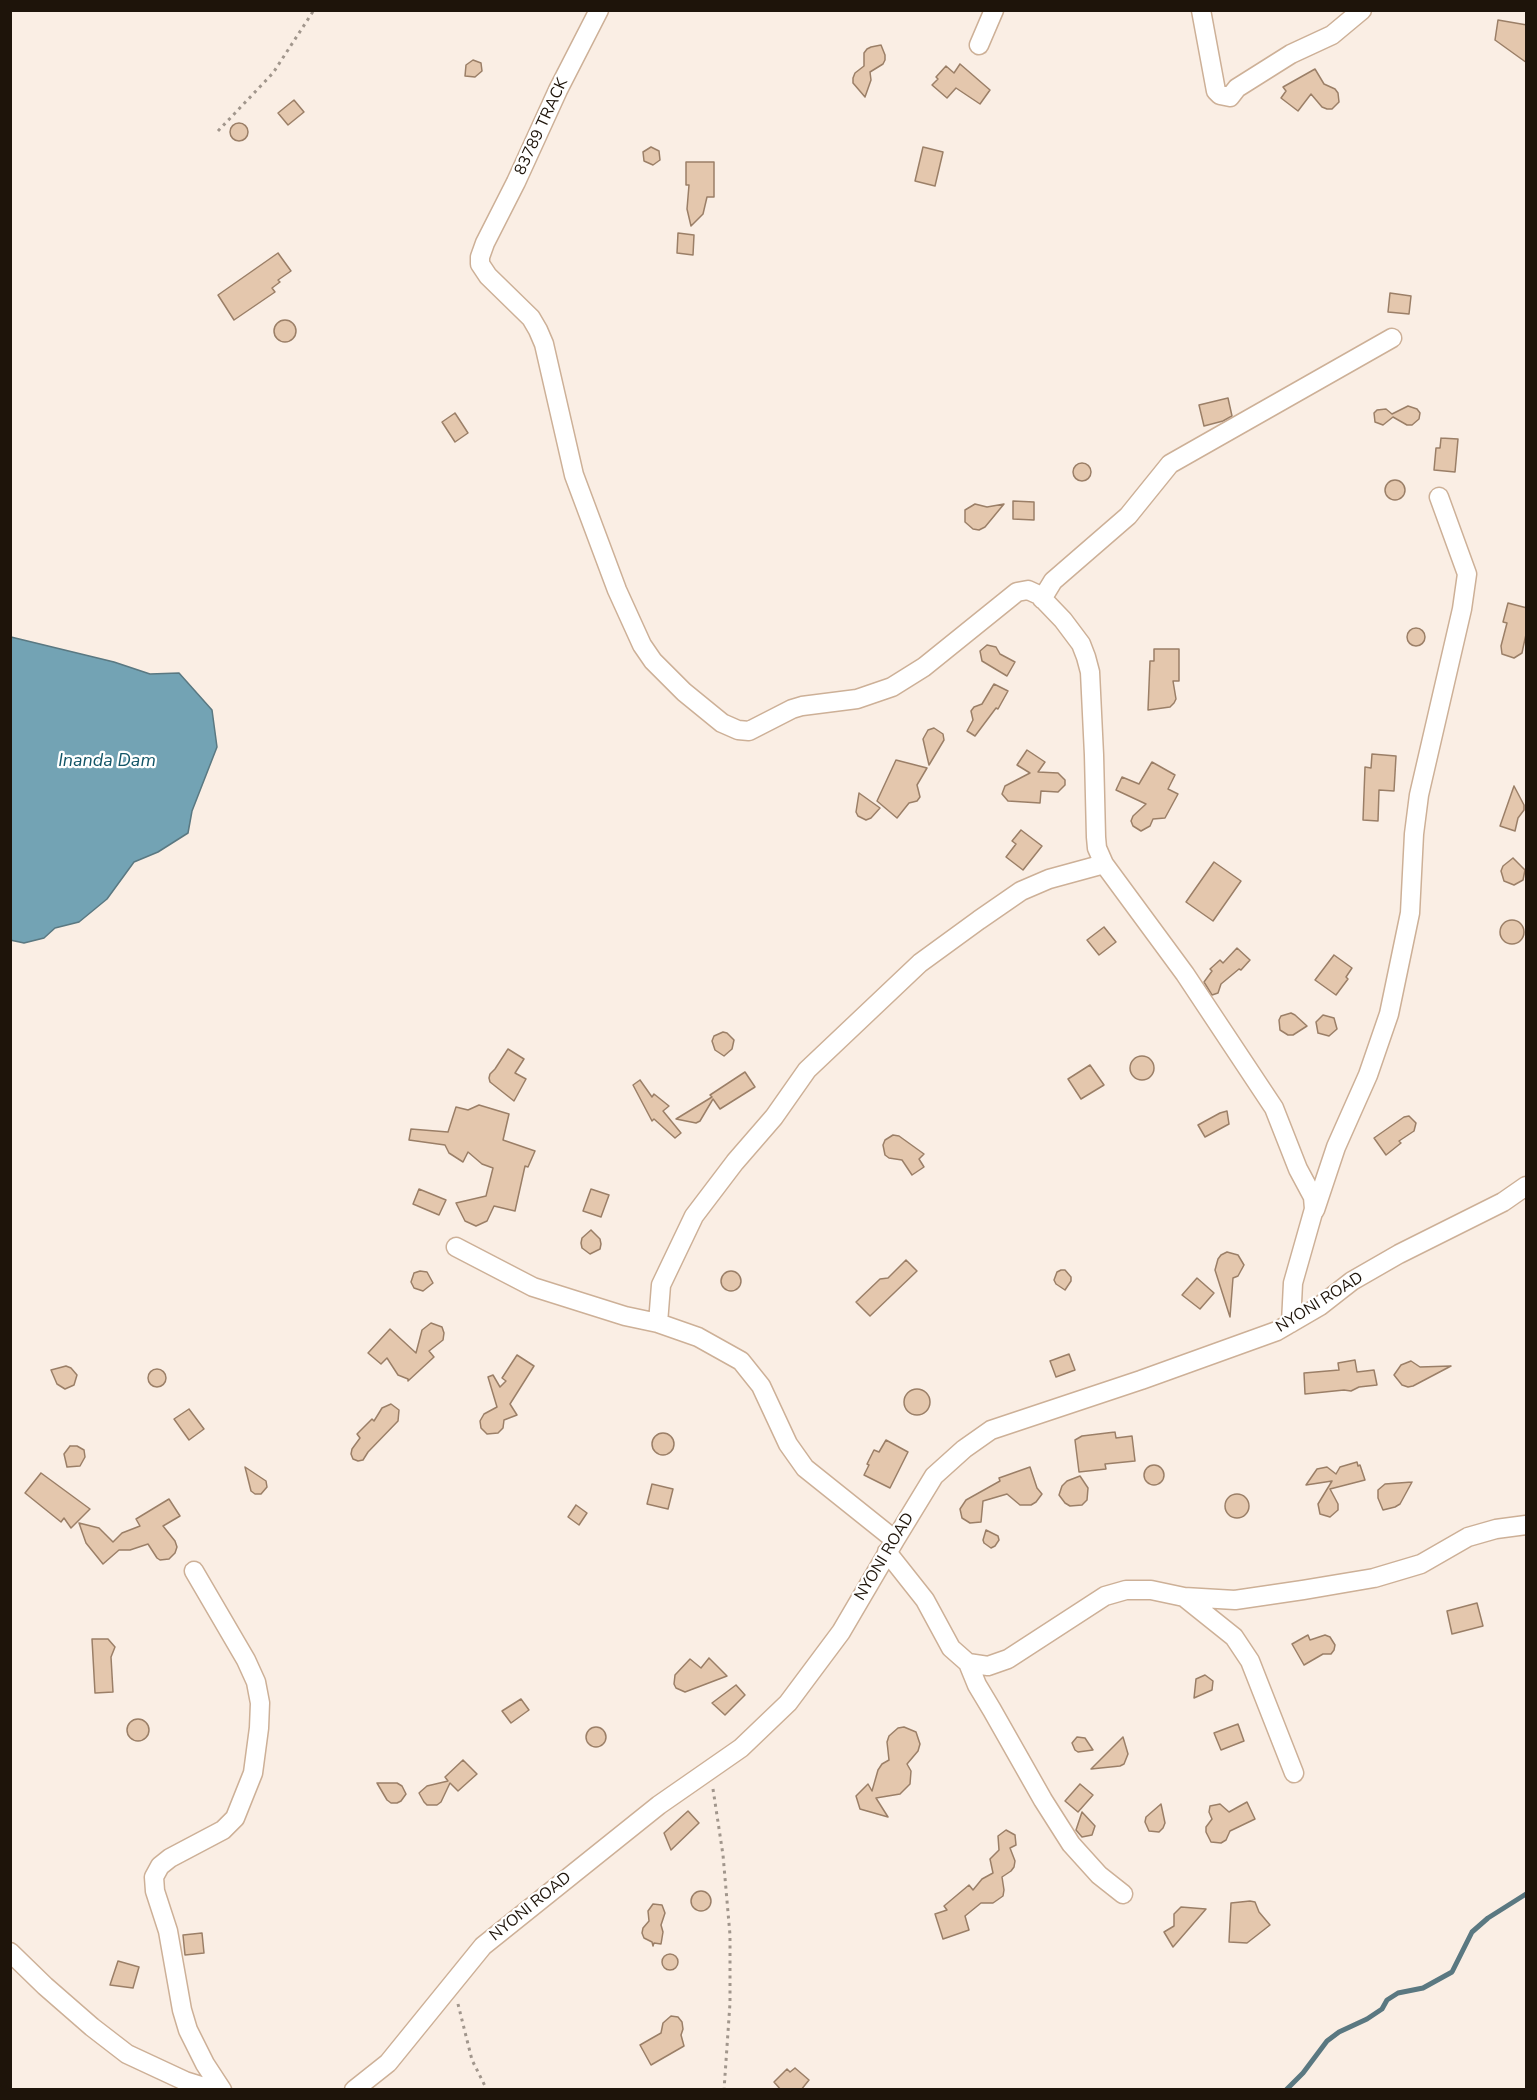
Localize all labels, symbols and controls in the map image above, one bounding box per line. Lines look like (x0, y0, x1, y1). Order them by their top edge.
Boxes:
street label: 83789 TRACK (511, 76, 573, 178)
water label: Inanda Dam (58, 751, 156, 773)
street label: NYONI ROAD (1273, 1269, 1367, 1337)
street label: NYONI ROAD (851, 1510, 919, 1604)
street label: NYONI ROAD (486, 1868, 576, 1946)

